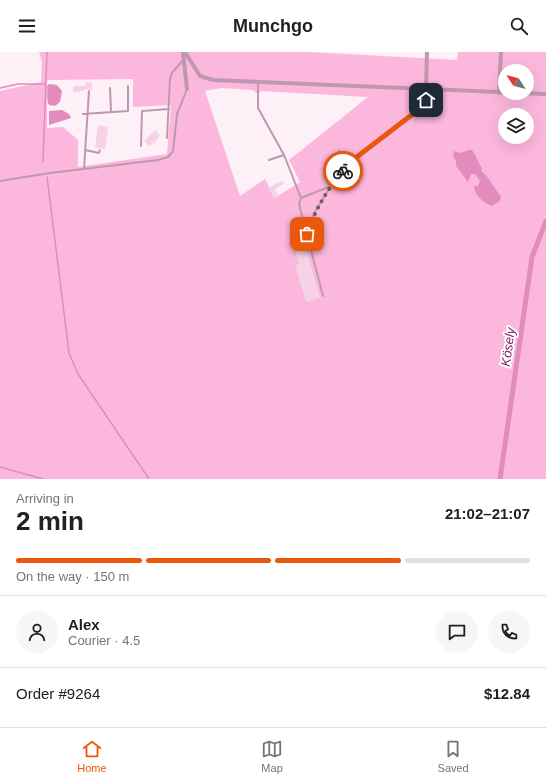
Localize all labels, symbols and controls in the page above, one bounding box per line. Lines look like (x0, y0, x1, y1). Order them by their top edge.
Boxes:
icon: menu (16, 15, 38, 37)
icon: search (508, 15, 530, 37)
text: Munchgo (233, 16, 313, 36)
north arrow (498, 64, 534, 100)
map controls (498, 64, 534, 144)
pin (409, 83, 443, 117)
icon: home (415, 89, 437, 111)
button: layers (498, 108, 534, 144)
courier (323, 151, 363, 191)
icon: bike (332, 160, 354, 182)
pin (290, 217, 324, 251)
icon: bag (296, 223, 318, 245)
water label: Kösely (498, 325, 518, 367)
text: Arriving in (16, 491, 74, 506)
text: 21:02–21:07 (445, 505, 530, 522)
text: 2 min (16, 506, 84, 536)
text: On the way · 150 m (16, 569, 129, 584)
button: person (16, 611, 58, 653)
button: chat (436, 611, 478, 653)
button: phone (488, 611, 530, 653)
text: Alex (68, 616, 100, 633)
text: Courier · 4.5 (68, 633, 140, 648)
text: Order #9264 (16, 685, 100, 702)
text: $12.84 (484, 685, 530, 702)
tab: Home (77, 738, 107, 774)
tab: Map (261, 738, 283, 774)
tab: Saved (438, 738, 469, 774)

